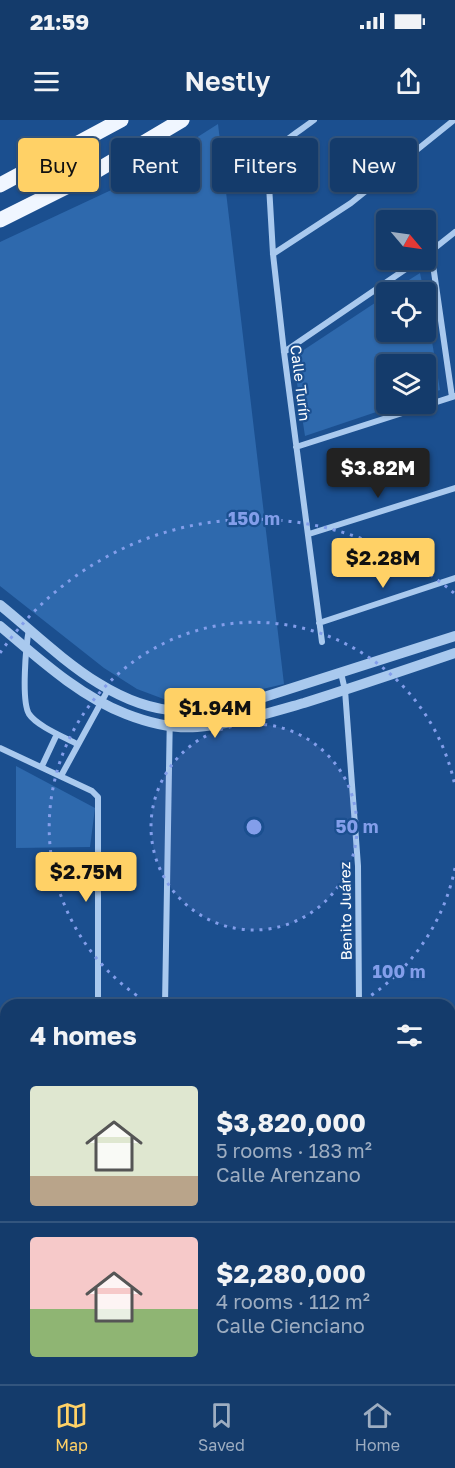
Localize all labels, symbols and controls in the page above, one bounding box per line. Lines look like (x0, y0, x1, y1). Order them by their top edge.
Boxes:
text: 21:59 (30, 8, 89, 35)
icon: menu (30, 65, 63, 98)
text: Nestly (185, 65, 270, 97)
icon: share (392, 65, 425, 98)
chip: Buy (18, 138, 99, 192)
chip: Rent (111, 138, 200, 192)
chip: Filters (212, 138, 318, 192)
chip: New (330, 138, 417, 192)
north arrow (376, 210, 436, 270)
map controls (376, 210, 436, 414)
button: locate (376, 282, 436, 342)
street label: Calle Turín (287, 344, 315, 422)
button: layers (376, 354, 436, 414)
pin: $3.82M (329, 448, 427, 499)
text: $3.82M (341, 455, 415, 479)
text: 150 m (228, 507, 280, 529)
pin: $2.28M (334, 538, 432, 589)
text: $2.28M (346, 545, 420, 569)
pin: $1.94M (166, 688, 264, 739)
text: $1.94M (178, 695, 252, 719)
text: 50 m (336, 815, 378, 837)
centre of rings (244, 817, 264, 837)
pin: $2.75M (37, 852, 135, 903)
text: $2.75M (50, 859, 122, 883)
street label: Benito Juárez (335, 861, 355, 961)
text: 100 m (373, 960, 425, 982)
icon: filters (393, 1019, 426, 1052)
text: 4 homes (30, 1020, 137, 1051)
text: $3,820,000 (216, 1107, 366, 1138)
icon: home (78, 1110, 150, 1182)
text: 5 rooms · 183 m² (216, 1138, 372, 1162)
text: Calle Arenzano (216, 1162, 361, 1186)
text: $2,280,000 (216, 1258, 366, 1289)
icon: home (78, 1261, 150, 1333)
text: 4 rooms · 112 m² (216, 1289, 370, 1313)
text: Calle Cienciano (216, 1313, 365, 1337)
tab: Map (55, 1399, 88, 1455)
tab: Saved (198, 1399, 245, 1455)
tab: Home (355, 1399, 400, 1455)

